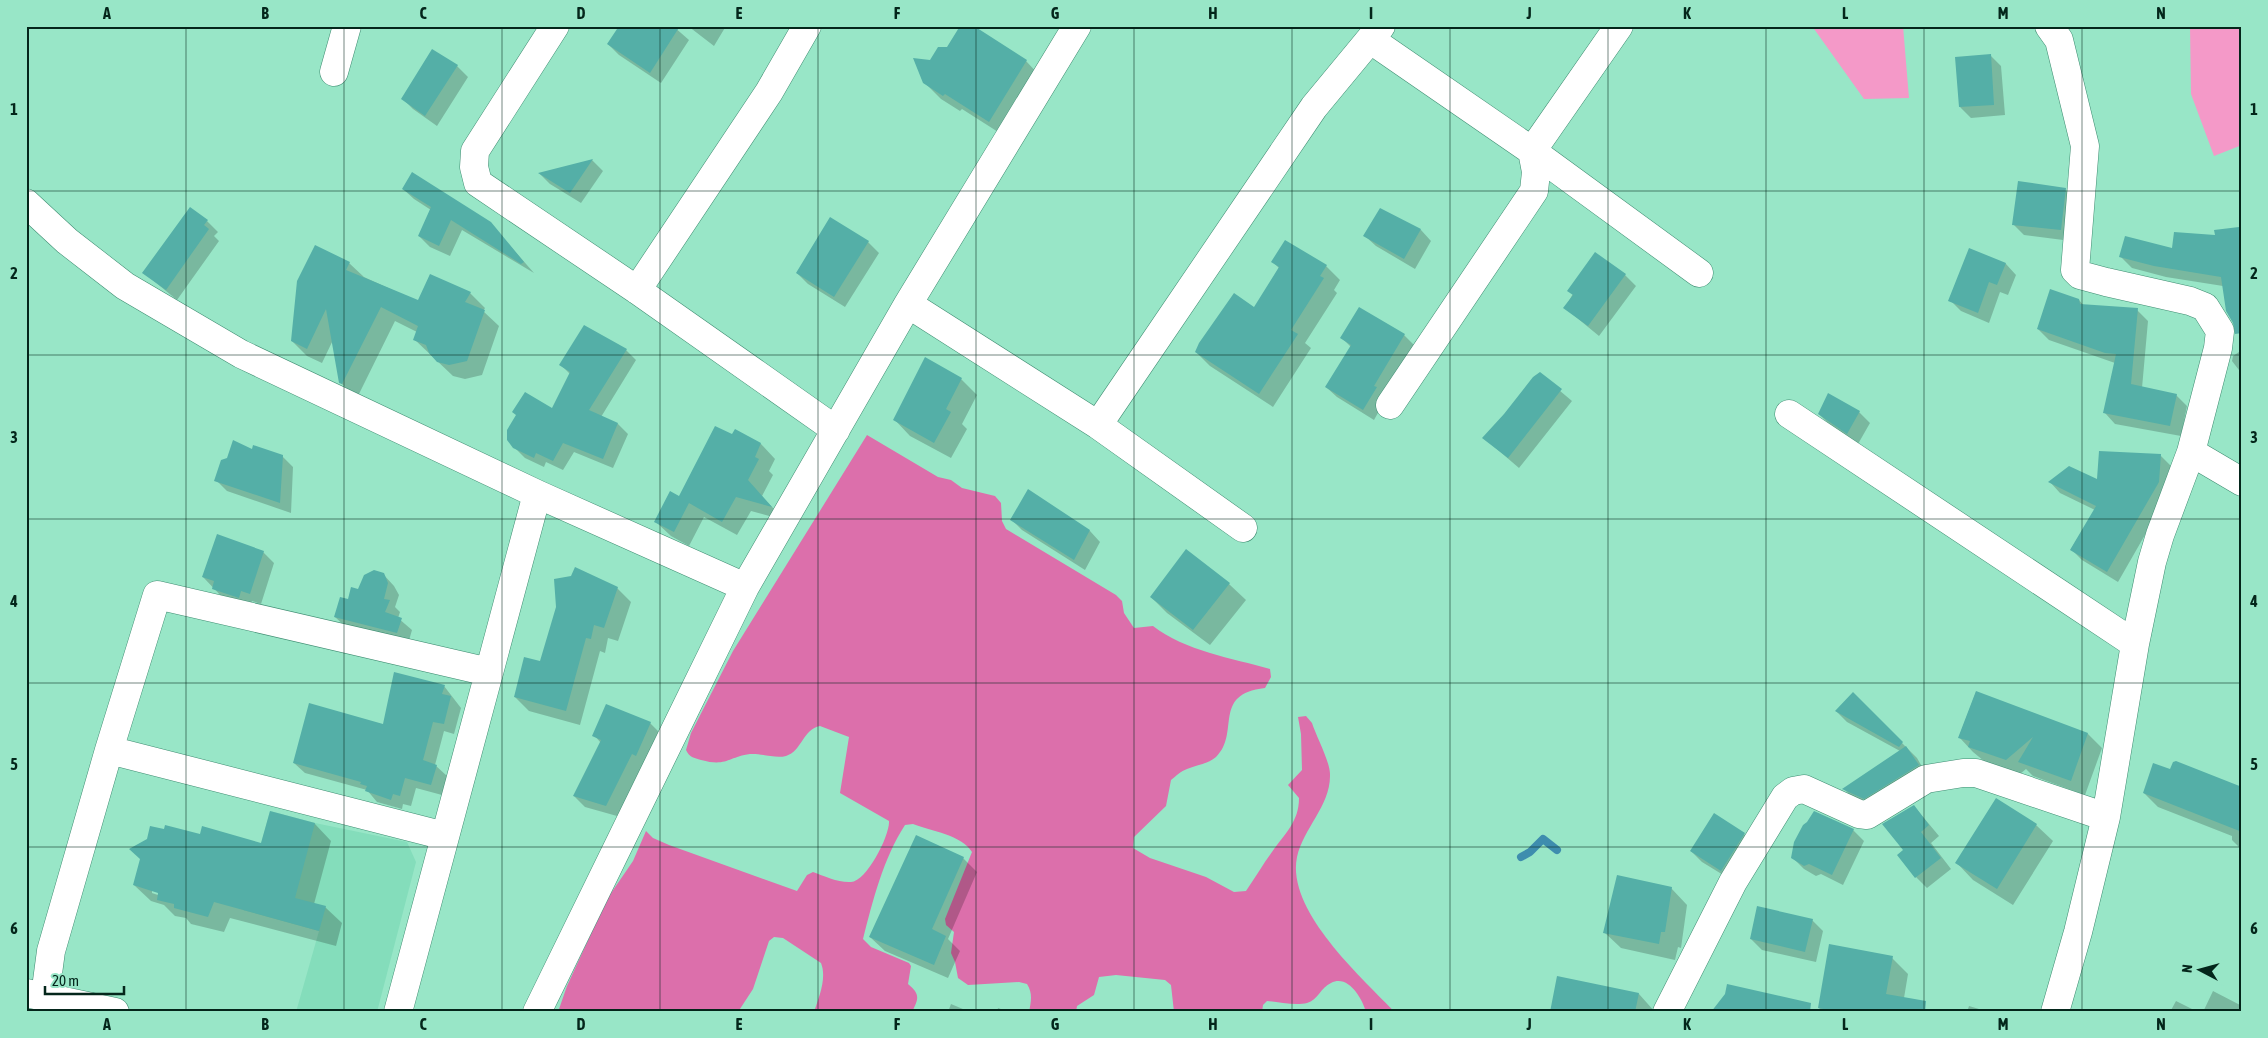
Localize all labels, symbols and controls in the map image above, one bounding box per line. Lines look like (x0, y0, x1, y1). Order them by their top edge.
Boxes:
text: A (102, 4, 111, 22)
text: B (261, 4, 269, 22)
text: C (419, 4, 427, 22)
text: D (577, 4, 586, 22)
text: E (736, 4, 743, 22)
text: F (894, 4, 901, 22)
text: G (1051, 4, 1060, 22)
text: H (1208, 4, 1218, 22)
text: I (1369, 4, 1373, 22)
text: J (1525, 4, 1532, 22)
text: K (1683, 4, 1691, 22)
text: L (1842, 4, 1849, 22)
text: M (1998, 4, 2008, 22)
text: N (2156, 4, 2166, 22)
text: 1 (10, 100, 18, 118)
text: 1 (2250, 100, 2258, 118)
text: 2 (10, 264, 18, 282)
text: 2 (2250, 264, 2258, 282)
text: 3 (10, 428, 18, 446)
text: 3 (2250, 428, 2258, 446)
text: 4 (9, 592, 18, 610)
text: 4 (2249, 592, 2258, 610)
text: 5 (10, 755, 18, 773)
text: 5 (2250, 755, 2258, 773)
text: 6 (10, 919, 18, 937)
text: 6 (2250, 919, 2258, 937)
north arrow (2176, 946, 2226, 996)
scale bar (45, 963, 124, 995)
text: N (2179, 964, 2195, 974)
text: 20 m (52, 972, 79, 989)
text: A (102, 1015, 111, 1033)
text: B (261, 1015, 269, 1033)
text: C (419, 1015, 427, 1033)
text: D (577, 1015, 586, 1033)
text: E (736, 1015, 743, 1033)
text: F (894, 1015, 901, 1033)
text: G (1051, 1015, 1060, 1033)
text: H (1208, 1015, 1218, 1033)
text: I (1369, 1015, 1373, 1033)
text: J (1525, 1015, 1532, 1033)
text: K (1683, 1015, 1691, 1033)
text: L (1842, 1015, 1849, 1033)
text: M (1998, 1015, 2008, 1033)
text: N (2156, 1015, 2166, 1033)

